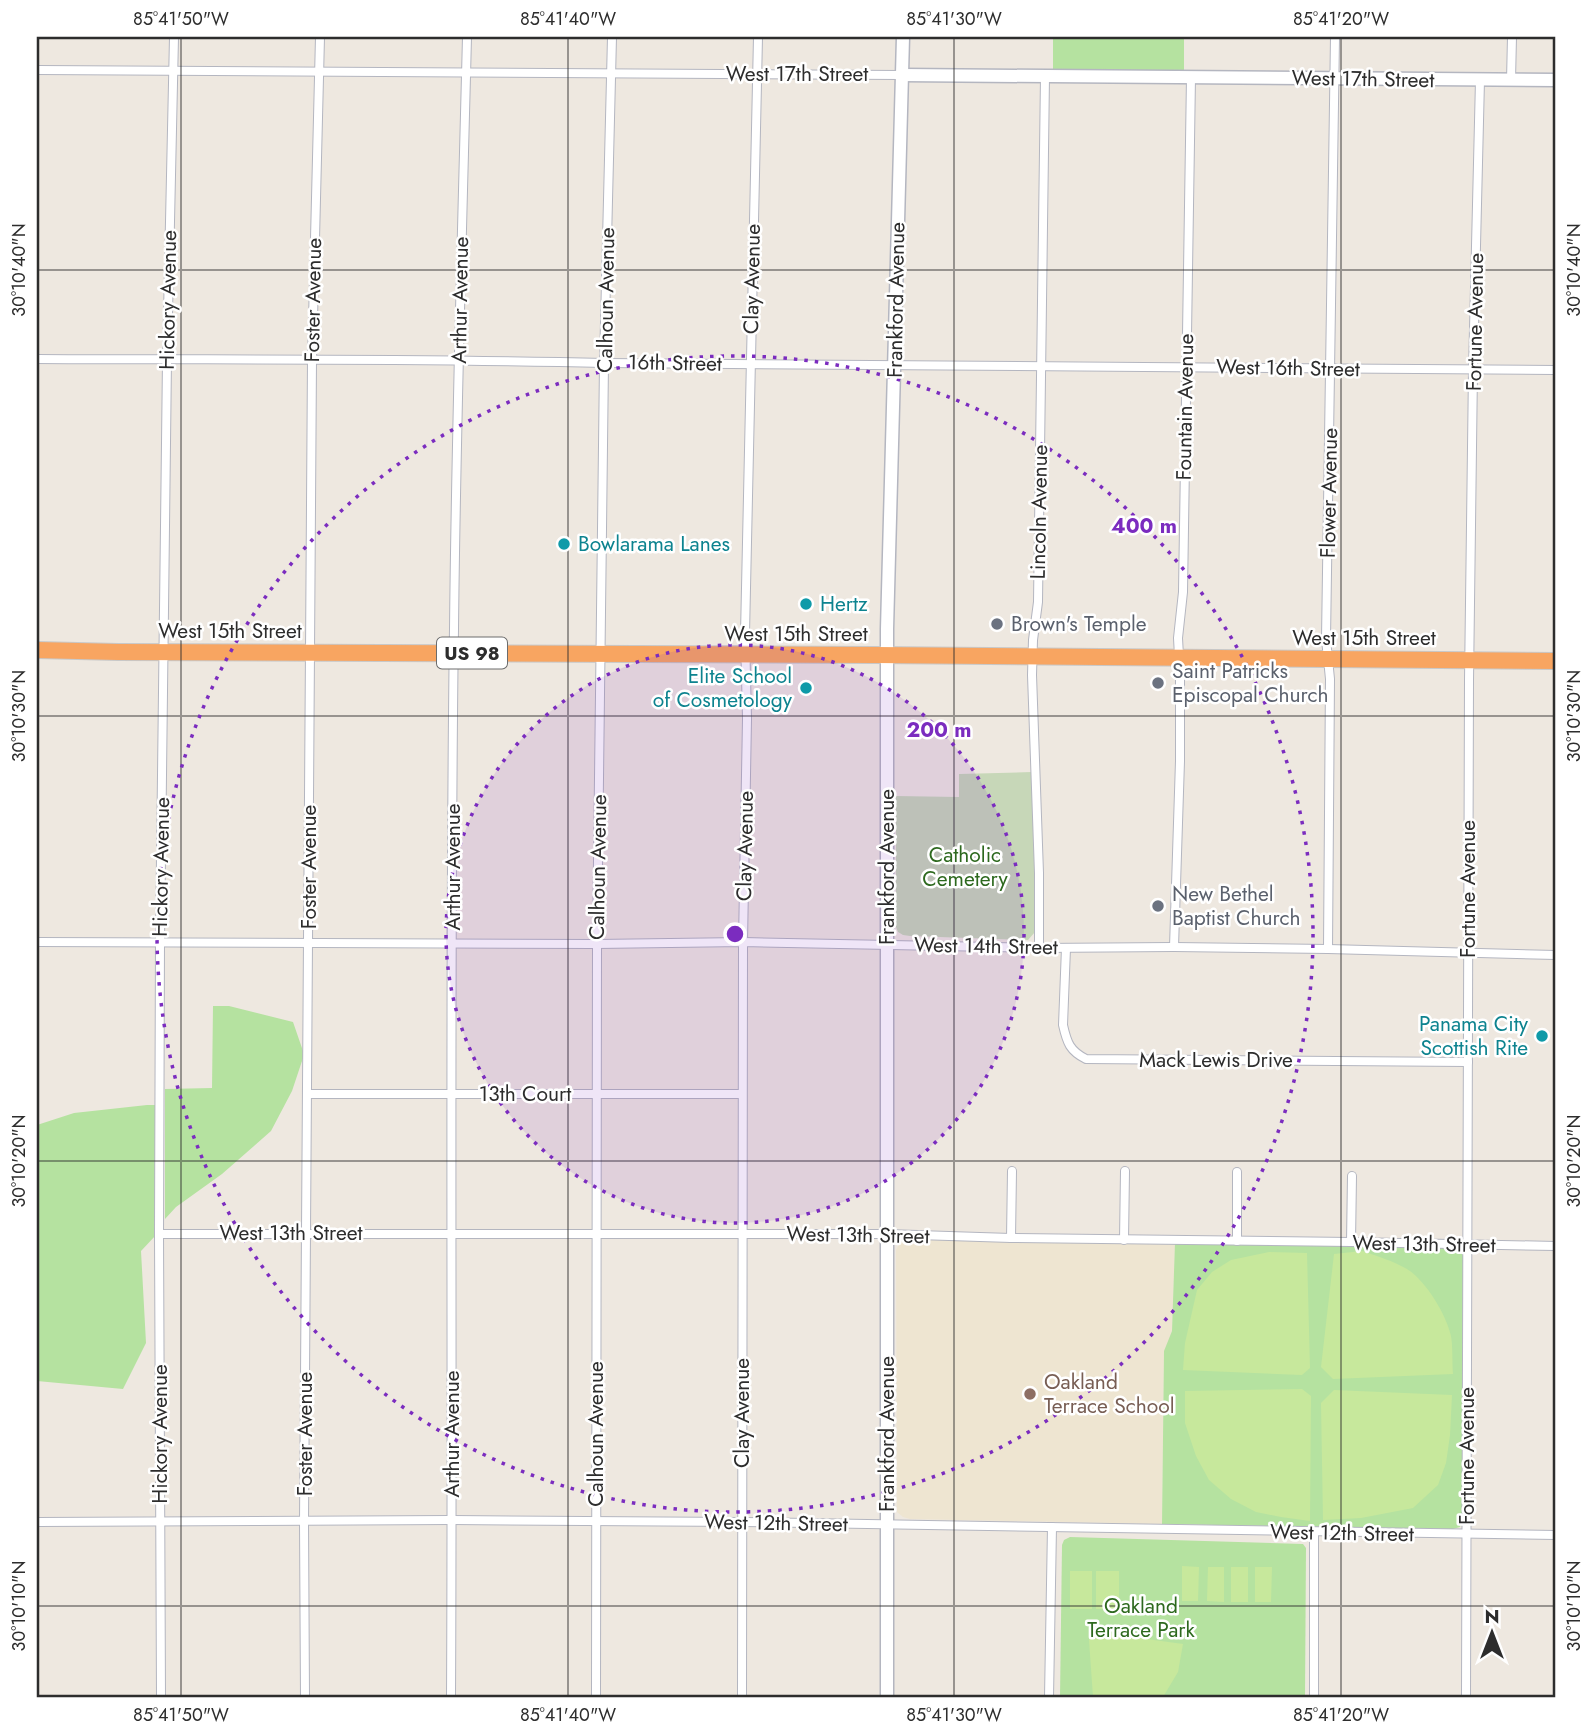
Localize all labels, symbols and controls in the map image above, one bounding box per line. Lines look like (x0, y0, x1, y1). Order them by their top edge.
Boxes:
text: 85°41'50"W (133, 6, 229, 32)
text: 85°41'40"W (520, 6, 616, 32)
text: 85°41'30"W (906, 6, 1002, 32)
text: 85°41'20"W (1293, 6, 1389, 32)
street label: West 17th Street (726, 59, 868, 89)
street label: West 17th Street (1291, 63, 1435, 95)
street label: Frankford Avenue (880, 222, 912, 378)
text: 30°10'40"N (6, 223, 32, 317)
street label: Clay Avenue (736, 223, 768, 334)
text: 30°10'40"N (1561, 223, 1587, 317)
street label: Calhoun Avenue (590, 227, 622, 373)
street label: Hickory Avenue (152, 230, 184, 370)
street label: Arthur Avenue (444, 236, 476, 364)
street label: Foster Avenue (297, 237, 329, 363)
street label: Fortune Avenue (1459, 252, 1491, 391)
street label: Fountain Avenue (1169, 333, 1201, 481)
street label: 16th Street (628, 347, 722, 379)
street label: West 16th Street (1216, 352, 1360, 384)
street label: Flower Avenue (1313, 427, 1345, 558)
street label: Lincoln Avenue (1023, 444, 1055, 580)
text: 400 m (1111, 511, 1177, 541)
place label: Bowlarama Lanes (578, 529, 730, 559)
marker: Bowlarama Lanes (556, 536, 572, 552)
place label: Hertz (820, 589, 868, 619)
marker: Hertz (798, 596, 814, 612)
place label: Brown's Temple (1011, 609, 1147, 639)
street label: West 15th Street (158, 616, 302, 646)
marker: Brown's Temple (989, 616, 1005, 632)
street label: West 15th Street (724, 619, 868, 649)
street label: West 15th Street (1292, 623, 1436, 653)
road number: US 98 (437, 638, 507, 668)
place label: Saint Patricks Episcopal Church (1172, 656, 1329, 710)
place label: Elite School of Cosmetology (653, 661, 793, 715)
text: 30°10'30"N (6, 670, 32, 762)
text: 30°10'30"N (1561, 670, 1587, 762)
marker: Saint Patricks Episcopal Church (1150, 675, 1166, 691)
marker: Elite School of Cosmetology (798, 680, 814, 696)
text: 200 m (906, 715, 972, 745)
street label: Frankford Avenue (872, 789, 902, 945)
street label: Clay Avenue (729, 790, 761, 901)
street label: Calhoun Avenue (582, 794, 614, 940)
street label: Hickory Avenue (145, 797, 177, 937)
street label: Arthur Avenue (438, 803, 468, 931)
street label: Foster Avenue (294, 805, 324, 929)
street label: Fortune Avenue (1453, 820, 1483, 958)
park label: Catholic Cemetery (922, 840, 1008, 894)
place label: New Bethel Baptist Church (1172, 879, 1300, 933)
marker: New Bethel Baptist Church (1150, 898, 1166, 914)
centre of rings (723, 922, 747, 946)
street label: West 14th Street (914, 930, 1058, 962)
place label: Panama City Scottish Rite (1419, 1009, 1529, 1063)
marker: Panama City Scottish Rite (1534, 1028, 1550, 1044)
street label: Mack Lewis Drive (1139, 1045, 1293, 1075)
street label: 13th Court (479, 1079, 571, 1109)
text: 30°10'20"N (6, 1114, 32, 1208)
text: 30°10'20"N (1561, 1114, 1587, 1208)
street label: West 13th Street (219, 1218, 363, 1248)
street label: West 13th Street (786, 1219, 930, 1251)
street label: West 13th Street (1352, 1228, 1496, 1260)
street label: Frankford Avenue (872, 1356, 902, 1512)
street label: Clay Avenue (727, 1358, 757, 1468)
street label: Calhoun Avenue (581, 1361, 611, 1507)
street label: Hickory Avenue (145, 1364, 175, 1504)
place label: Oakland Terrace School (1044, 1367, 1174, 1421)
street label: Arthur Avenue (437, 1370, 467, 1498)
street label: Foster Avenue (290, 1372, 320, 1496)
marker: Oakland Terrace School (1022, 1386, 1038, 1402)
street label: Fortune Avenue (1452, 1387, 1482, 1525)
street label: West 12th Street (704, 1507, 848, 1539)
street label: West 12th Street (1270, 1517, 1414, 1549)
text: 30°10'10"N (6, 1561, 32, 1651)
text: 30°10'10"N (1561, 1561, 1587, 1651)
park label: Oakland Terrace Park (1087, 1591, 1196, 1645)
north arrow (1456, 1598, 1526, 1668)
text: N (1484, 1603, 1500, 1630)
text: 85°41'50"W (133, 1702, 229, 1728)
text: 85°41'40"W (520, 1702, 616, 1728)
text: 85°41'30"W (906, 1702, 1002, 1728)
text: 85°41'20"W (1293, 1702, 1389, 1728)

